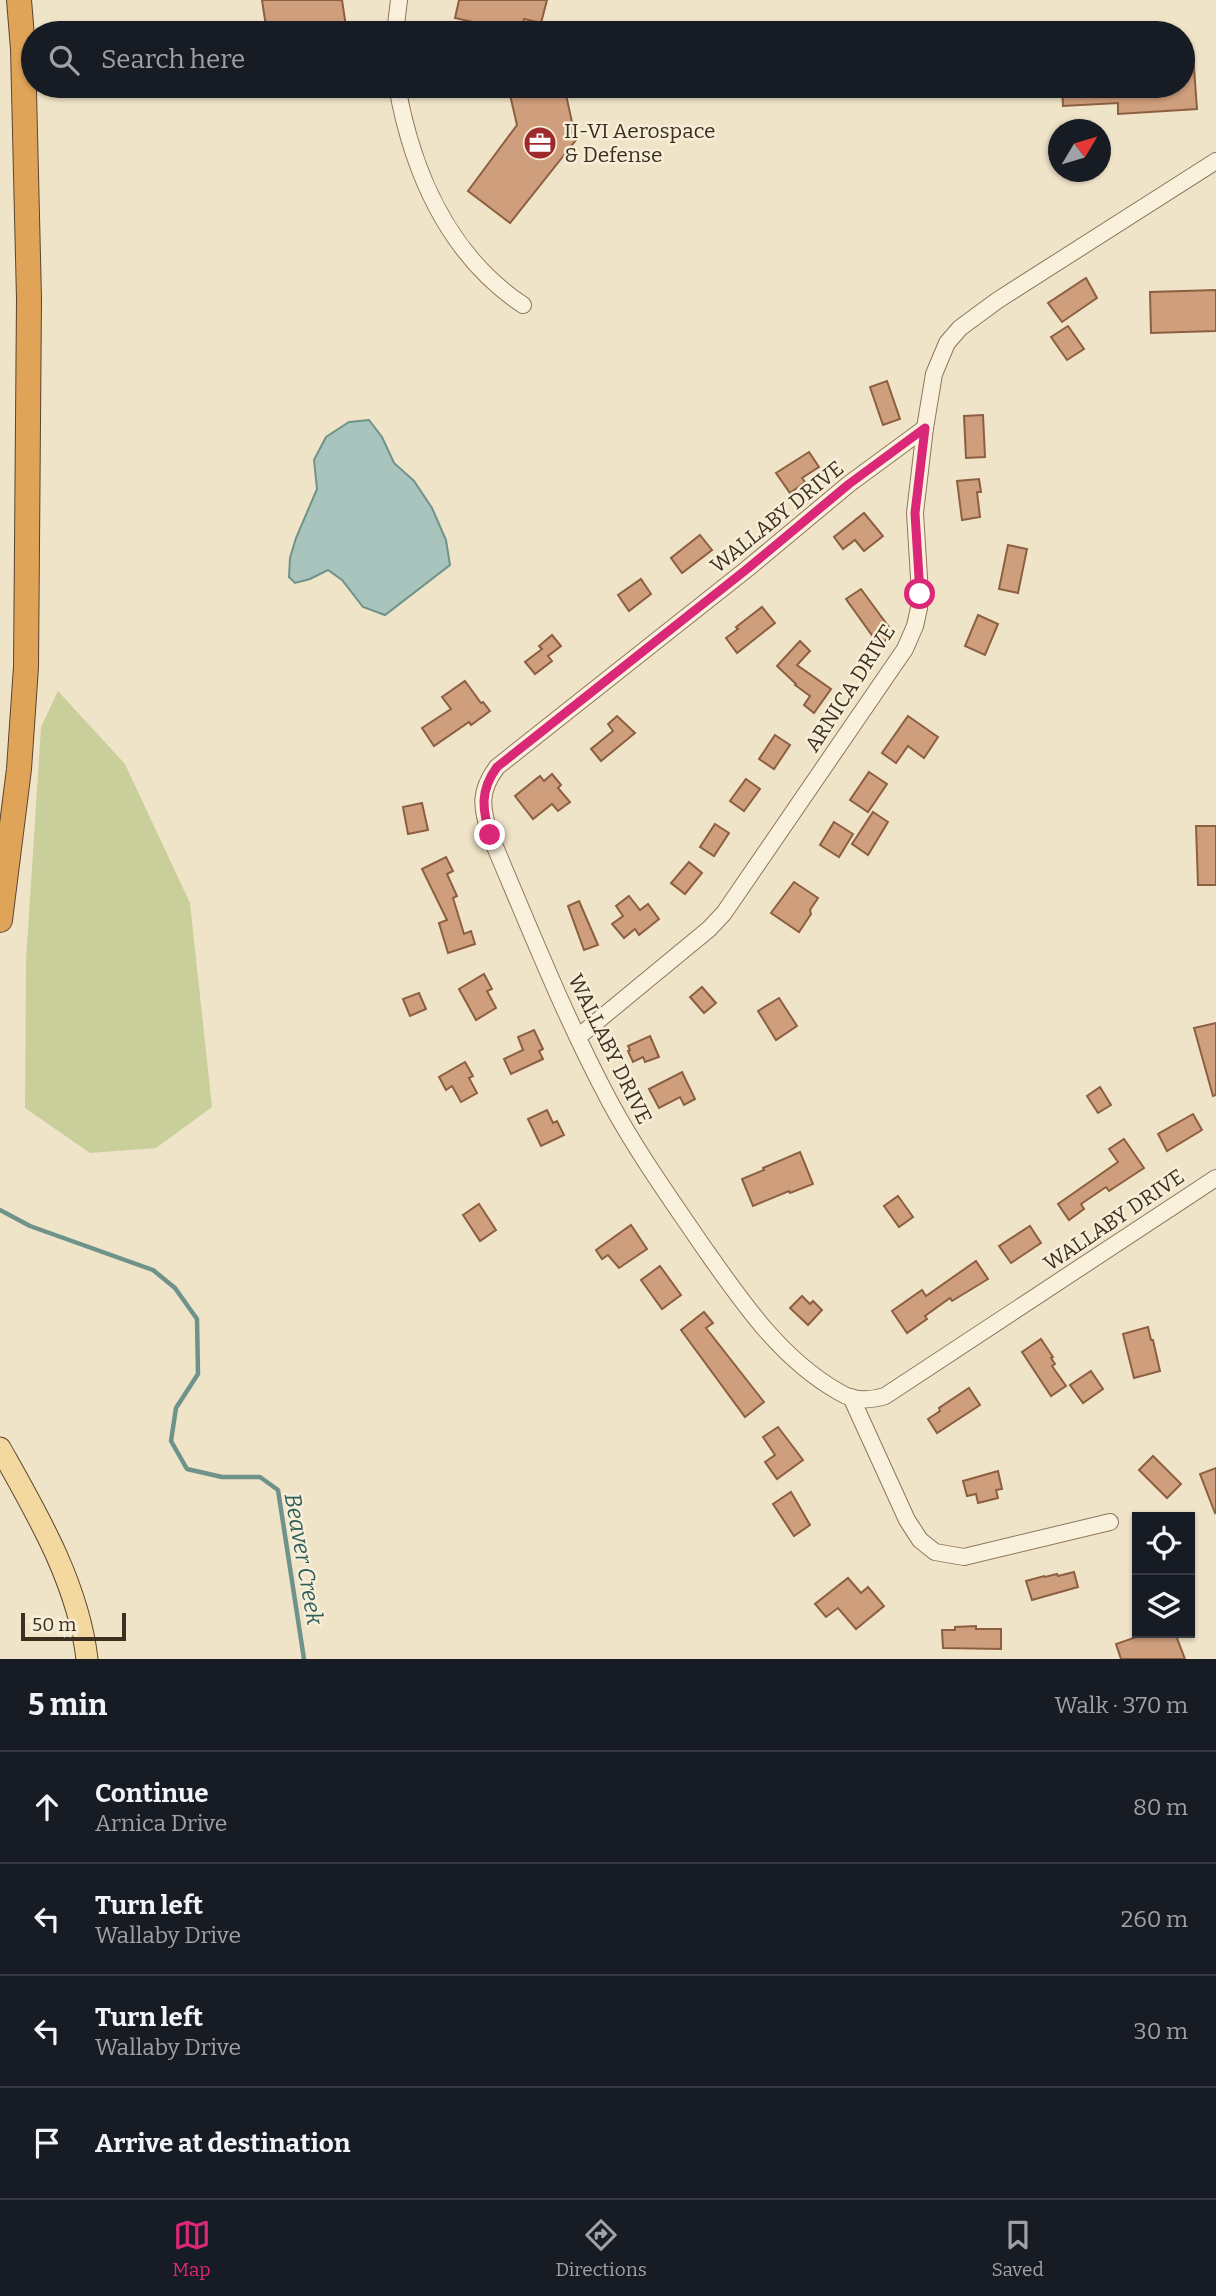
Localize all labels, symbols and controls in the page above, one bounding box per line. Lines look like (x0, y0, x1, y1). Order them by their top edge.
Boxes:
search box (21, 21, 1195, 98)
icon: search (45, 41, 83, 79)
text: Search here (101, 44, 245, 75)
place label: II-VI Aerospace & Defense (564, 118, 716, 168)
north arrow (1048, 119, 1111, 182)
office icon: II-VI Aerospace & Defense (521, 124, 559, 162)
street label: WALLABY DRIVE (705, 455, 849, 579)
route start (904, 578, 935, 609)
street label: ARNICA DRIVE (799, 619, 901, 757)
route end (474, 819, 505, 850)
street label: WALLABY DRIVE (562, 970, 658, 1128)
street label: WALLABY DRIVE (1039, 1163, 1189, 1277)
water label: Beaver Creek (279, 1491, 329, 1628)
map controls (1132, 1512, 1195, 1638)
button: locate (1132, 1512, 1195, 1575)
button: layers (1132, 1575, 1195, 1638)
scale bar (21, 1610, 126, 1642)
text: 50 m (32, 1613, 76, 1636)
text: 5 min (28, 1687, 107, 1723)
text: Walk · 370 m (1055, 1691, 1188, 1719)
text: Continue (95, 1778, 209, 1809)
icon: ahead (28, 1788, 66, 1826)
text: 80 m (1133, 1793, 1188, 1821)
text: Arnica Drive (95, 1809, 227, 1837)
text: Turn left (95, 1890, 203, 1921)
icon: left (28, 1900, 66, 1938)
text: 260 m (1121, 1905, 1188, 1933)
text: Wallaby Drive (95, 1921, 241, 1949)
text: Turn left (95, 2002, 203, 2033)
icon: left (28, 2012, 66, 2050)
text: 30 m (1134, 2017, 1188, 2045)
text: Wallaby Drive (95, 2033, 241, 2061)
icon: arrive (28, 2124, 66, 2162)
text: Arrive at destination (95, 2128, 350, 2159)
tab: Map (172, 2216, 211, 2281)
tab: Directions (555, 2216, 647, 2281)
tab: Saved (991, 2216, 1044, 2281)

